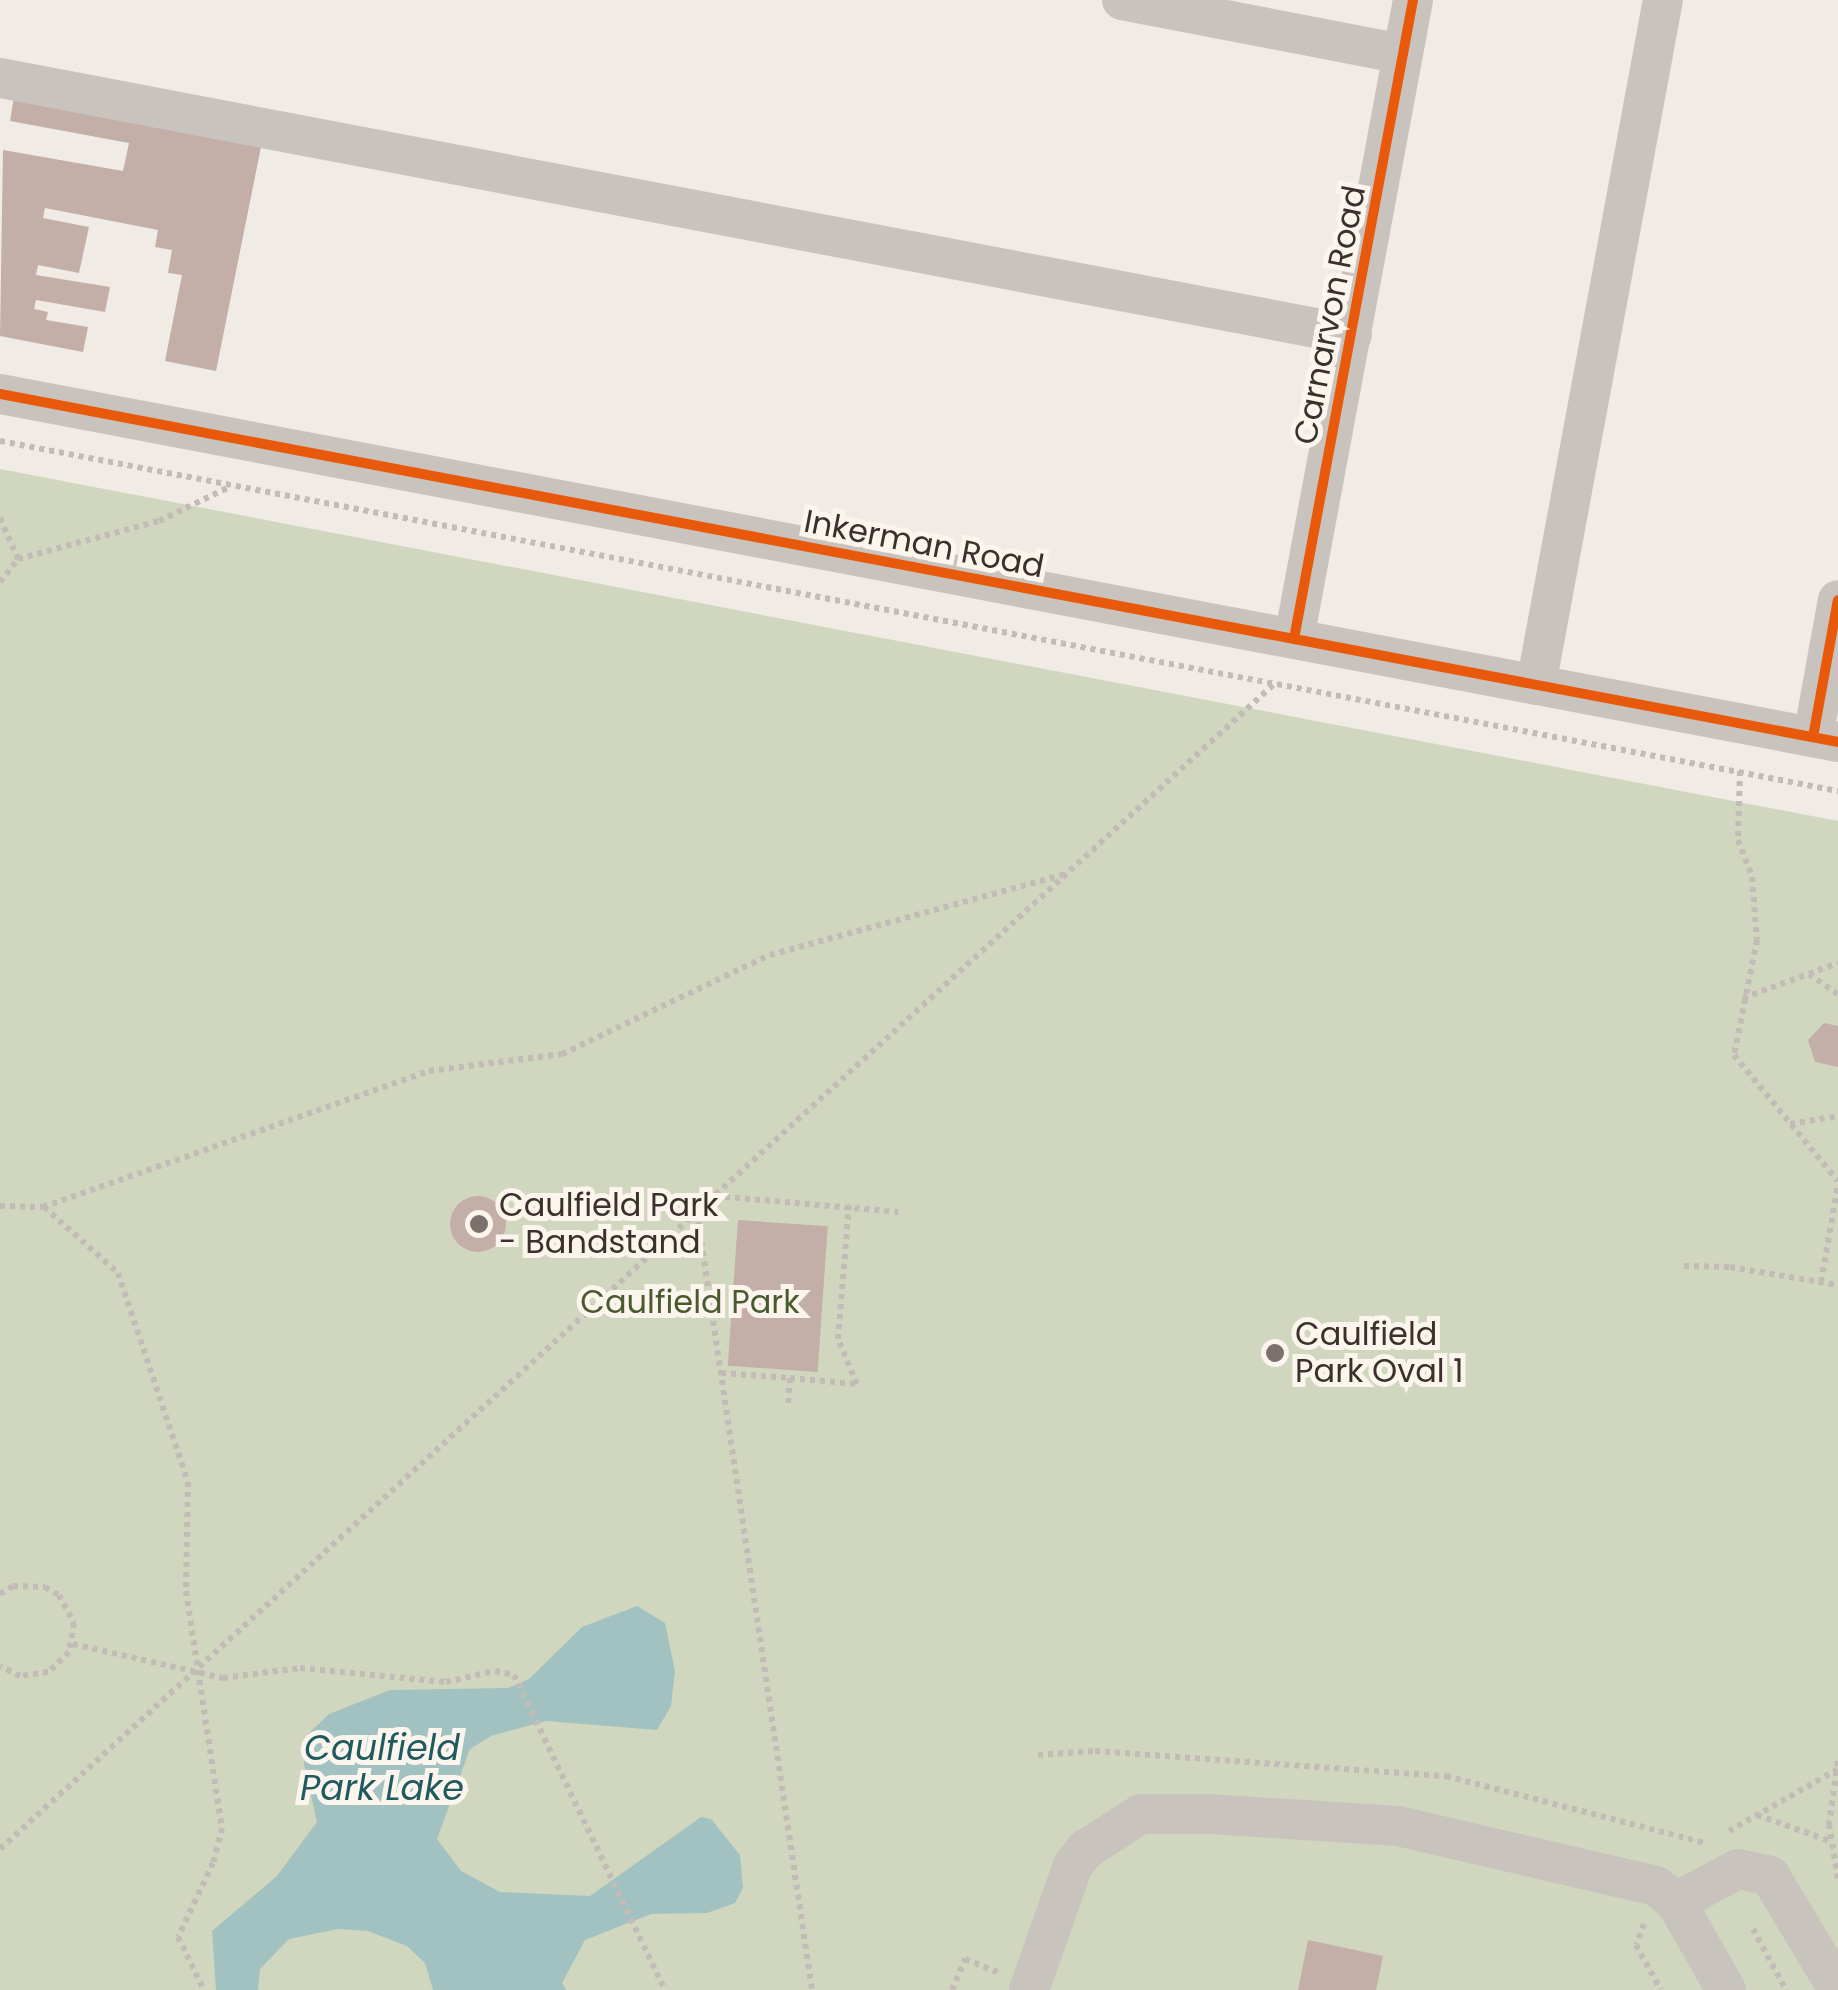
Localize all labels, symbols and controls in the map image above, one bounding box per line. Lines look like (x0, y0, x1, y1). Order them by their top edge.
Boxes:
street label: Carnarvon Road (1286, 182, 1374, 448)
street label: Inkerman Road (801, 502, 1047, 586)
place label: Caulfield Park - Bandstand (499, 1187, 719, 1262)
marker: Caulfield Park - Bandstand (468, 1213, 490, 1235)
park label: Caulfield Park (580, 1283, 800, 1321)
place label: Caulfield Park Oval 1 (1295, 1316, 1464, 1391)
marker: Caulfield Park Oval 1 (1264, 1342, 1286, 1364)
water label: Caulfield Park Lake (300, 1727, 464, 1809)

